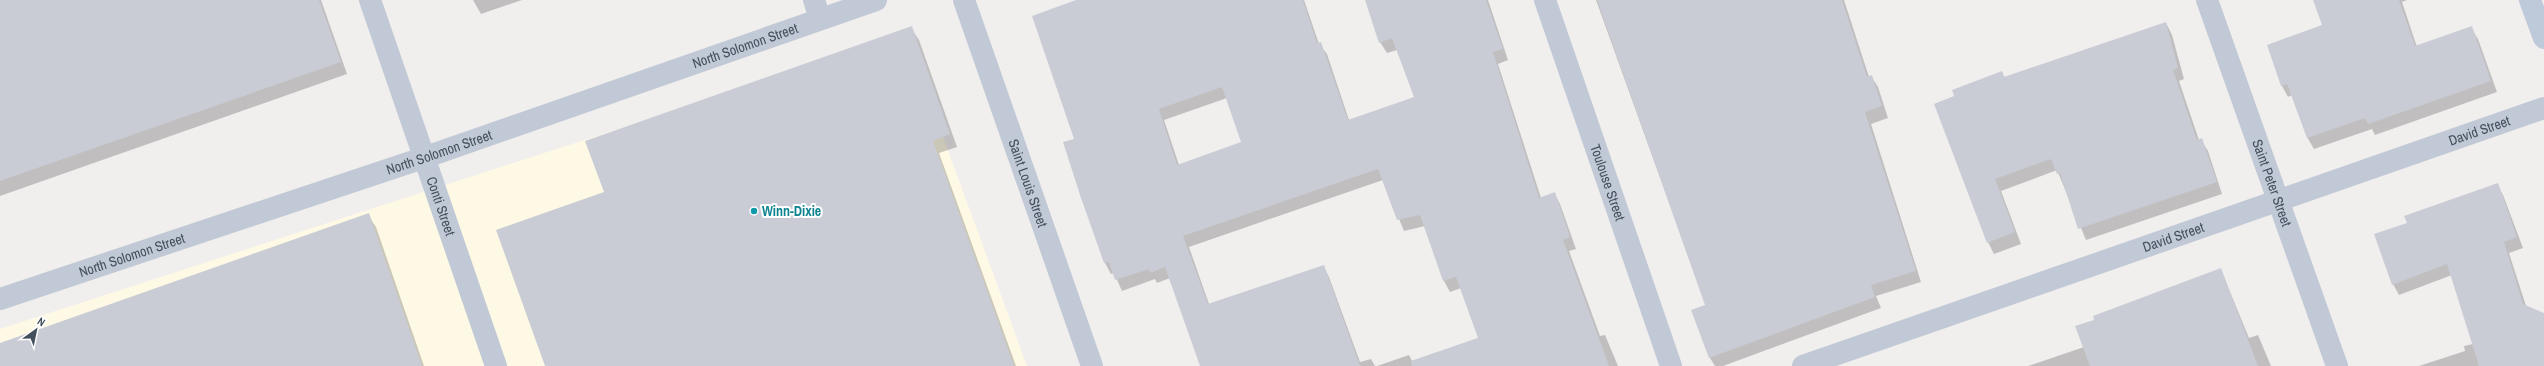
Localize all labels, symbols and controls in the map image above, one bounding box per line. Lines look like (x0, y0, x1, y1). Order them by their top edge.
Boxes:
street label: North Solomon Street (690, 19, 800, 72)
street label: David Street (2446, 112, 2512, 150)
street label: North Solomon Street (384, 126, 494, 179)
street label: Saint Louis Street (1004, 137, 1052, 230)
street label: Saint Peter Street (2248, 137, 2296, 229)
street label: Toulouse Street (1586, 142, 1629, 223)
street label: Conti Street (422, 174, 459, 238)
place label: Winn-Dixie (762, 202, 821, 220)
marker: Winn-Dixie (749, 206, 759, 216)
street label: David Street (2140, 218, 2206, 256)
street label: North Solomon Street (77, 229, 187, 281)
north arrow (16, 310, 56, 350)
text: N (35, 314, 48, 329)

